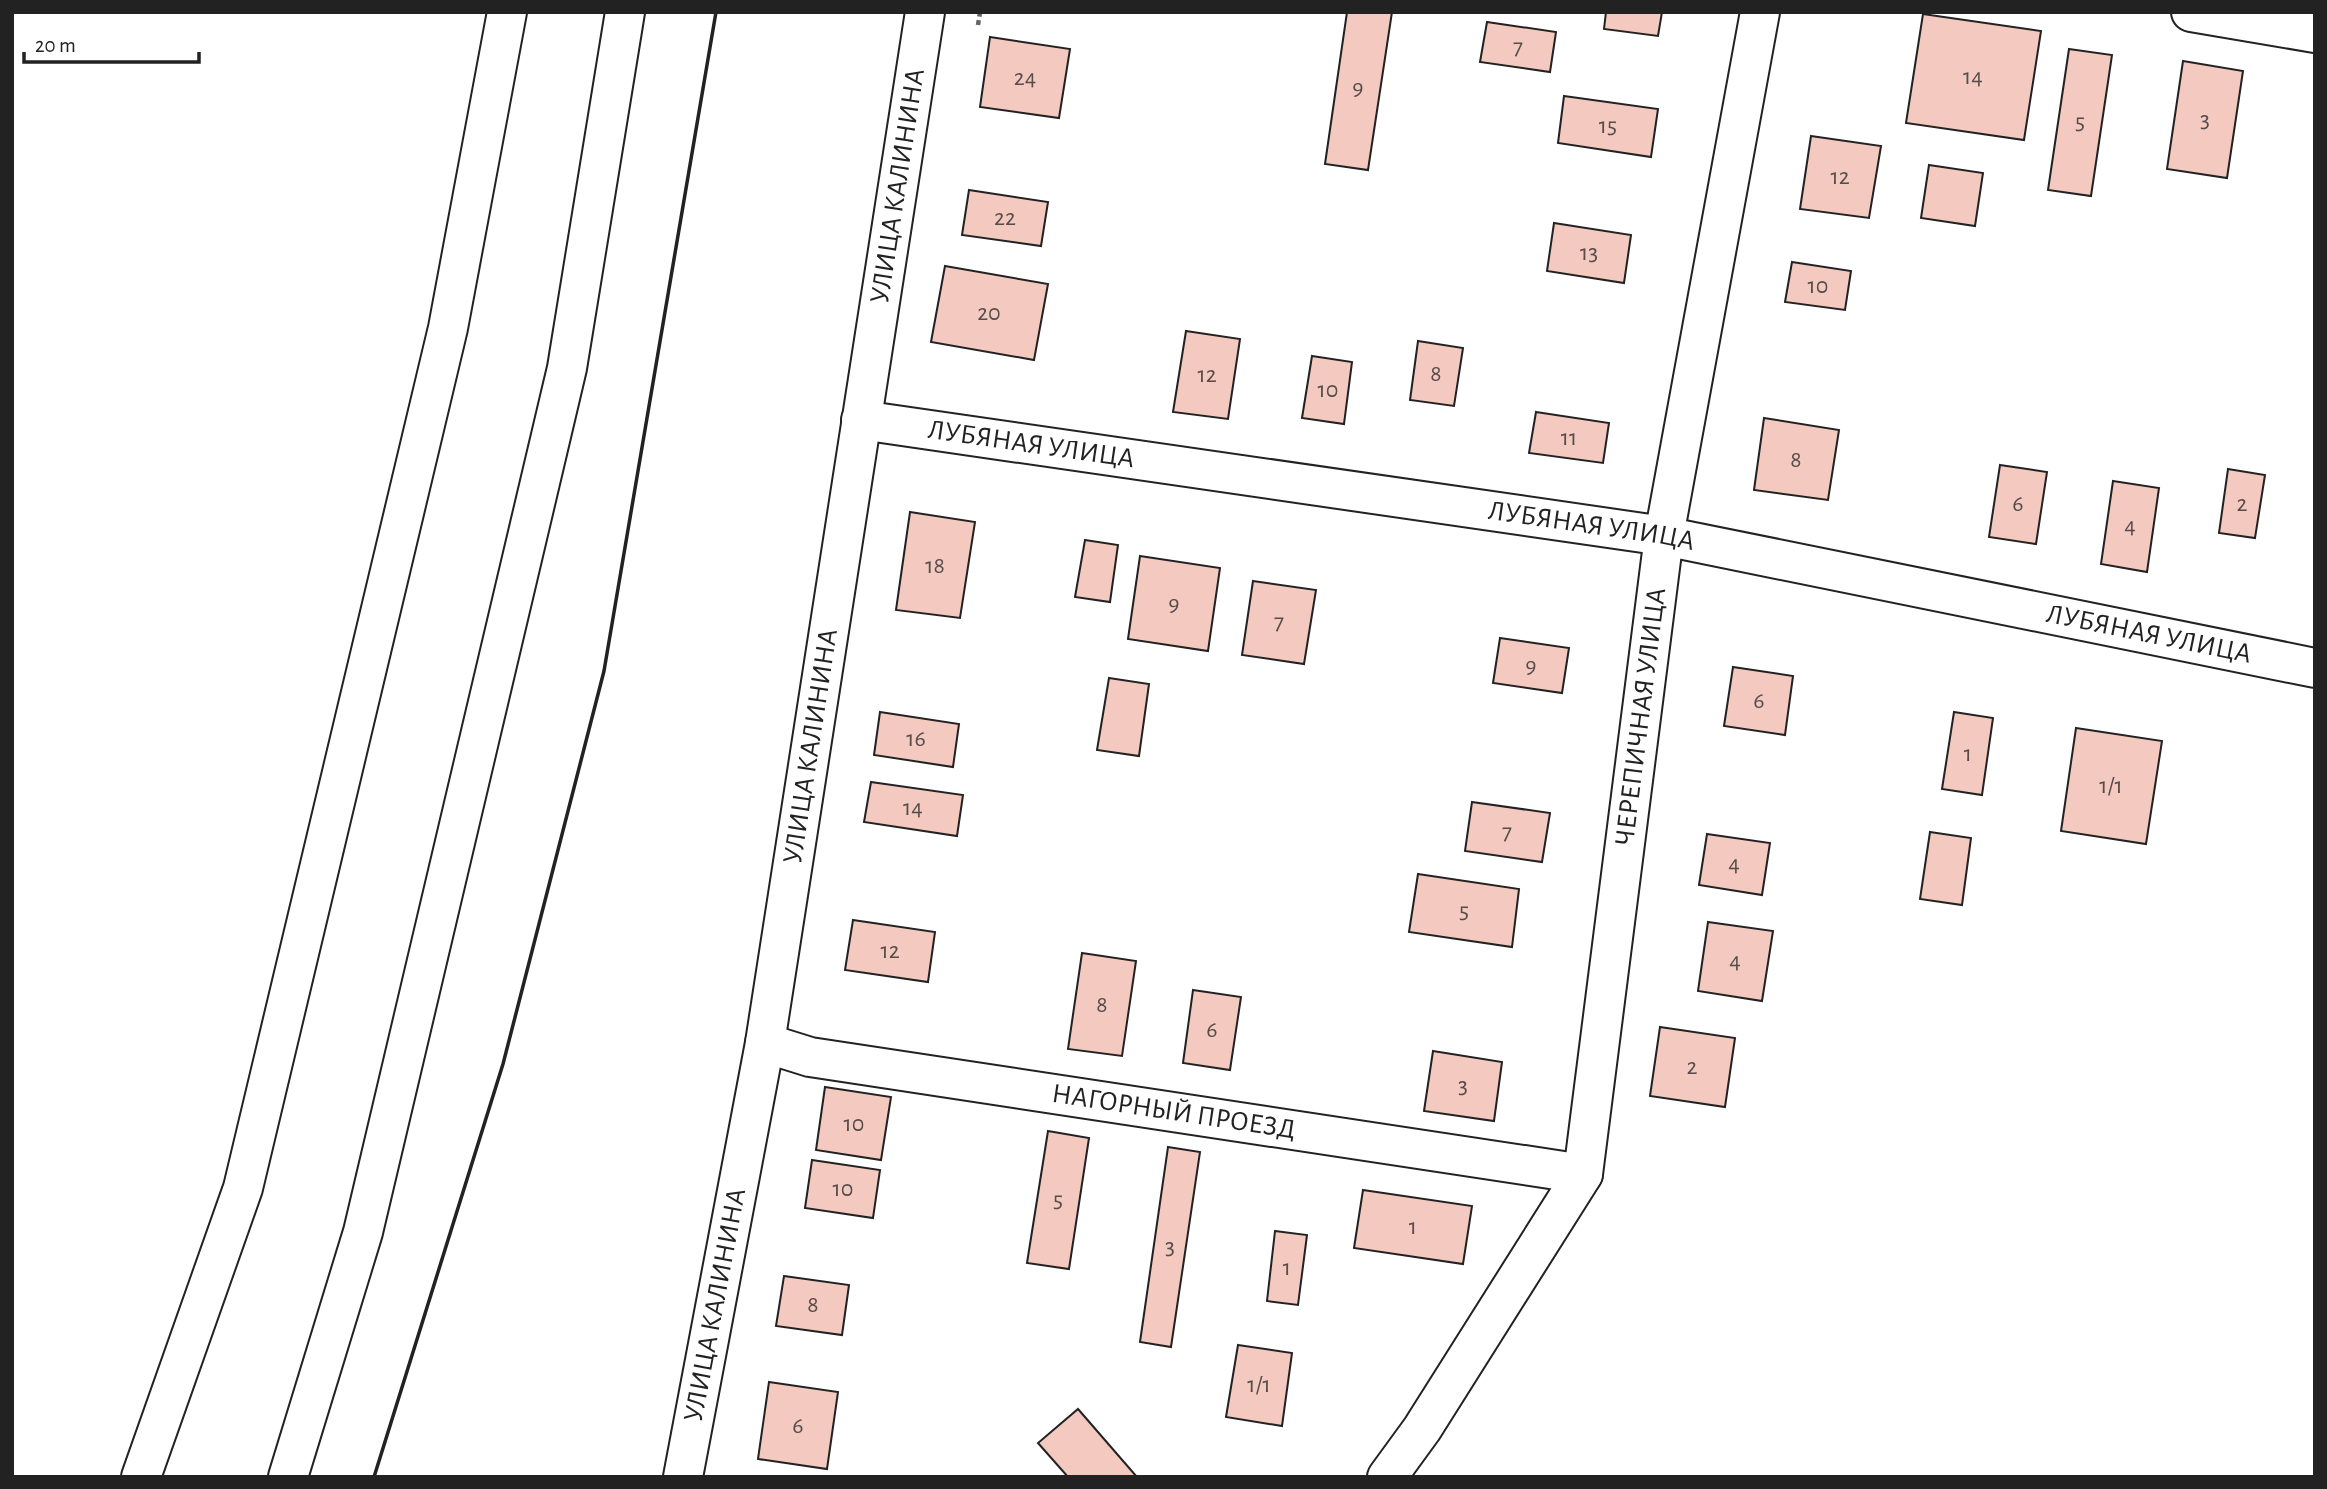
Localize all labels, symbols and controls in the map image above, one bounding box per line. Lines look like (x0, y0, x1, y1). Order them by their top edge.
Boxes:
scale bar (24, 21, 200, 65)
text: 20 m (35, 35, 76, 56)
house number: 7 (1513, 35, 1523, 59)
house number: 14 (1963, 65, 1983, 89)
house number: 24 (1014, 66, 1036, 90)
street label: УЛИЦА КАЛИНИНА (866, 67, 930, 305)
house number: 9 (1352, 76, 1364, 100)
house number: 3 (2200, 108, 2210, 132)
house number: 5 (2075, 110, 2085, 134)
house number: 15 (1599, 114, 1617, 138)
house number: 12 (1830, 165, 1850, 189)
house number: 22 (994, 206, 1016, 230)
house number: 13 (1580, 241, 1598, 265)
house number: 10 (1808, 274, 1828, 298)
house number: 20 (977, 301, 1001, 325)
house number: 8 (1430, 362, 1442, 386)
house number: 12 (1197, 363, 1217, 387)
house number: 10 (1318, 378, 1338, 402)
street label: ЛУБЯНАЯ УЛИЦА (926, 416, 1136, 473)
house number: 11 (1561, 426, 1577, 450)
house number: 8 (1790, 448, 1802, 472)
house number: 6 (2012, 492, 2024, 516)
house number: 2 (2237, 492, 2248, 516)
street label: ЛУБЯНАЯ УЛИЦА (1486, 497, 1697, 556)
house number: 4 (2124, 514, 2136, 538)
house number: 18 (925, 554, 945, 578)
street label: ЧЕРЕПИЧНАЯ УЛИЦА (1611, 586, 1671, 847)
house number: 9 (1168, 592, 1180, 616)
street label: ЛУБЯНАЯ УЛИЦА (2044, 600, 2254, 669)
house number: 7 (1274, 610, 1284, 634)
street label: УЛИЦА КАЛИНИНА (779, 627, 843, 866)
house number: 9 (1525, 654, 1537, 678)
house number: 6 (1753, 689, 1765, 713)
house number: 16 (906, 727, 926, 751)
house number: 1 (1964, 742, 1972, 766)
house number: 1/1 (2099, 774, 2123, 798)
house number: 14 (903, 796, 923, 820)
house number: 7 (1502, 820, 1512, 844)
house number: 4 (1728, 852, 1740, 876)
house number: 5 (1459, 899, 1469, 923)
house number: 12 (880, 939, 900, 963)
house number: 4 (1729, 949, 1741, 973)
house number: 8 (1096, 993, 1108, 1017)
house number: 6 (1206, 1018, 1218, 1042)
house number: 2 (1687, 1055, 1698, 1079)
house number: 3 (1458, 1074, 1468, 1098)
street label: НАГОРНЫЙ ПРОЕЗД (1050, 1080, 1298, 1144)
house number: 10 (844, 1112, 864, 1136)
house number: 10 (833, 1177, 853, 1201)
street label: УЛИЦА КАЛИНИНА (680, 1186, 751, 1424)
house number: 5 (1053, 1188, 1063, 1212)
house number: 1 (1409, 1215, 1417, 1239)
house number: 3 (1165, 1235, 1175, 1259)
house number: 1 (1283, 1256, 1291, 1280)
house number: 8 (807, 1293, 819, 1317)
house number: 1/1 (1247, 1373, 1271, 1397)
house number: 6 (792, 1414, 804, 1438)

